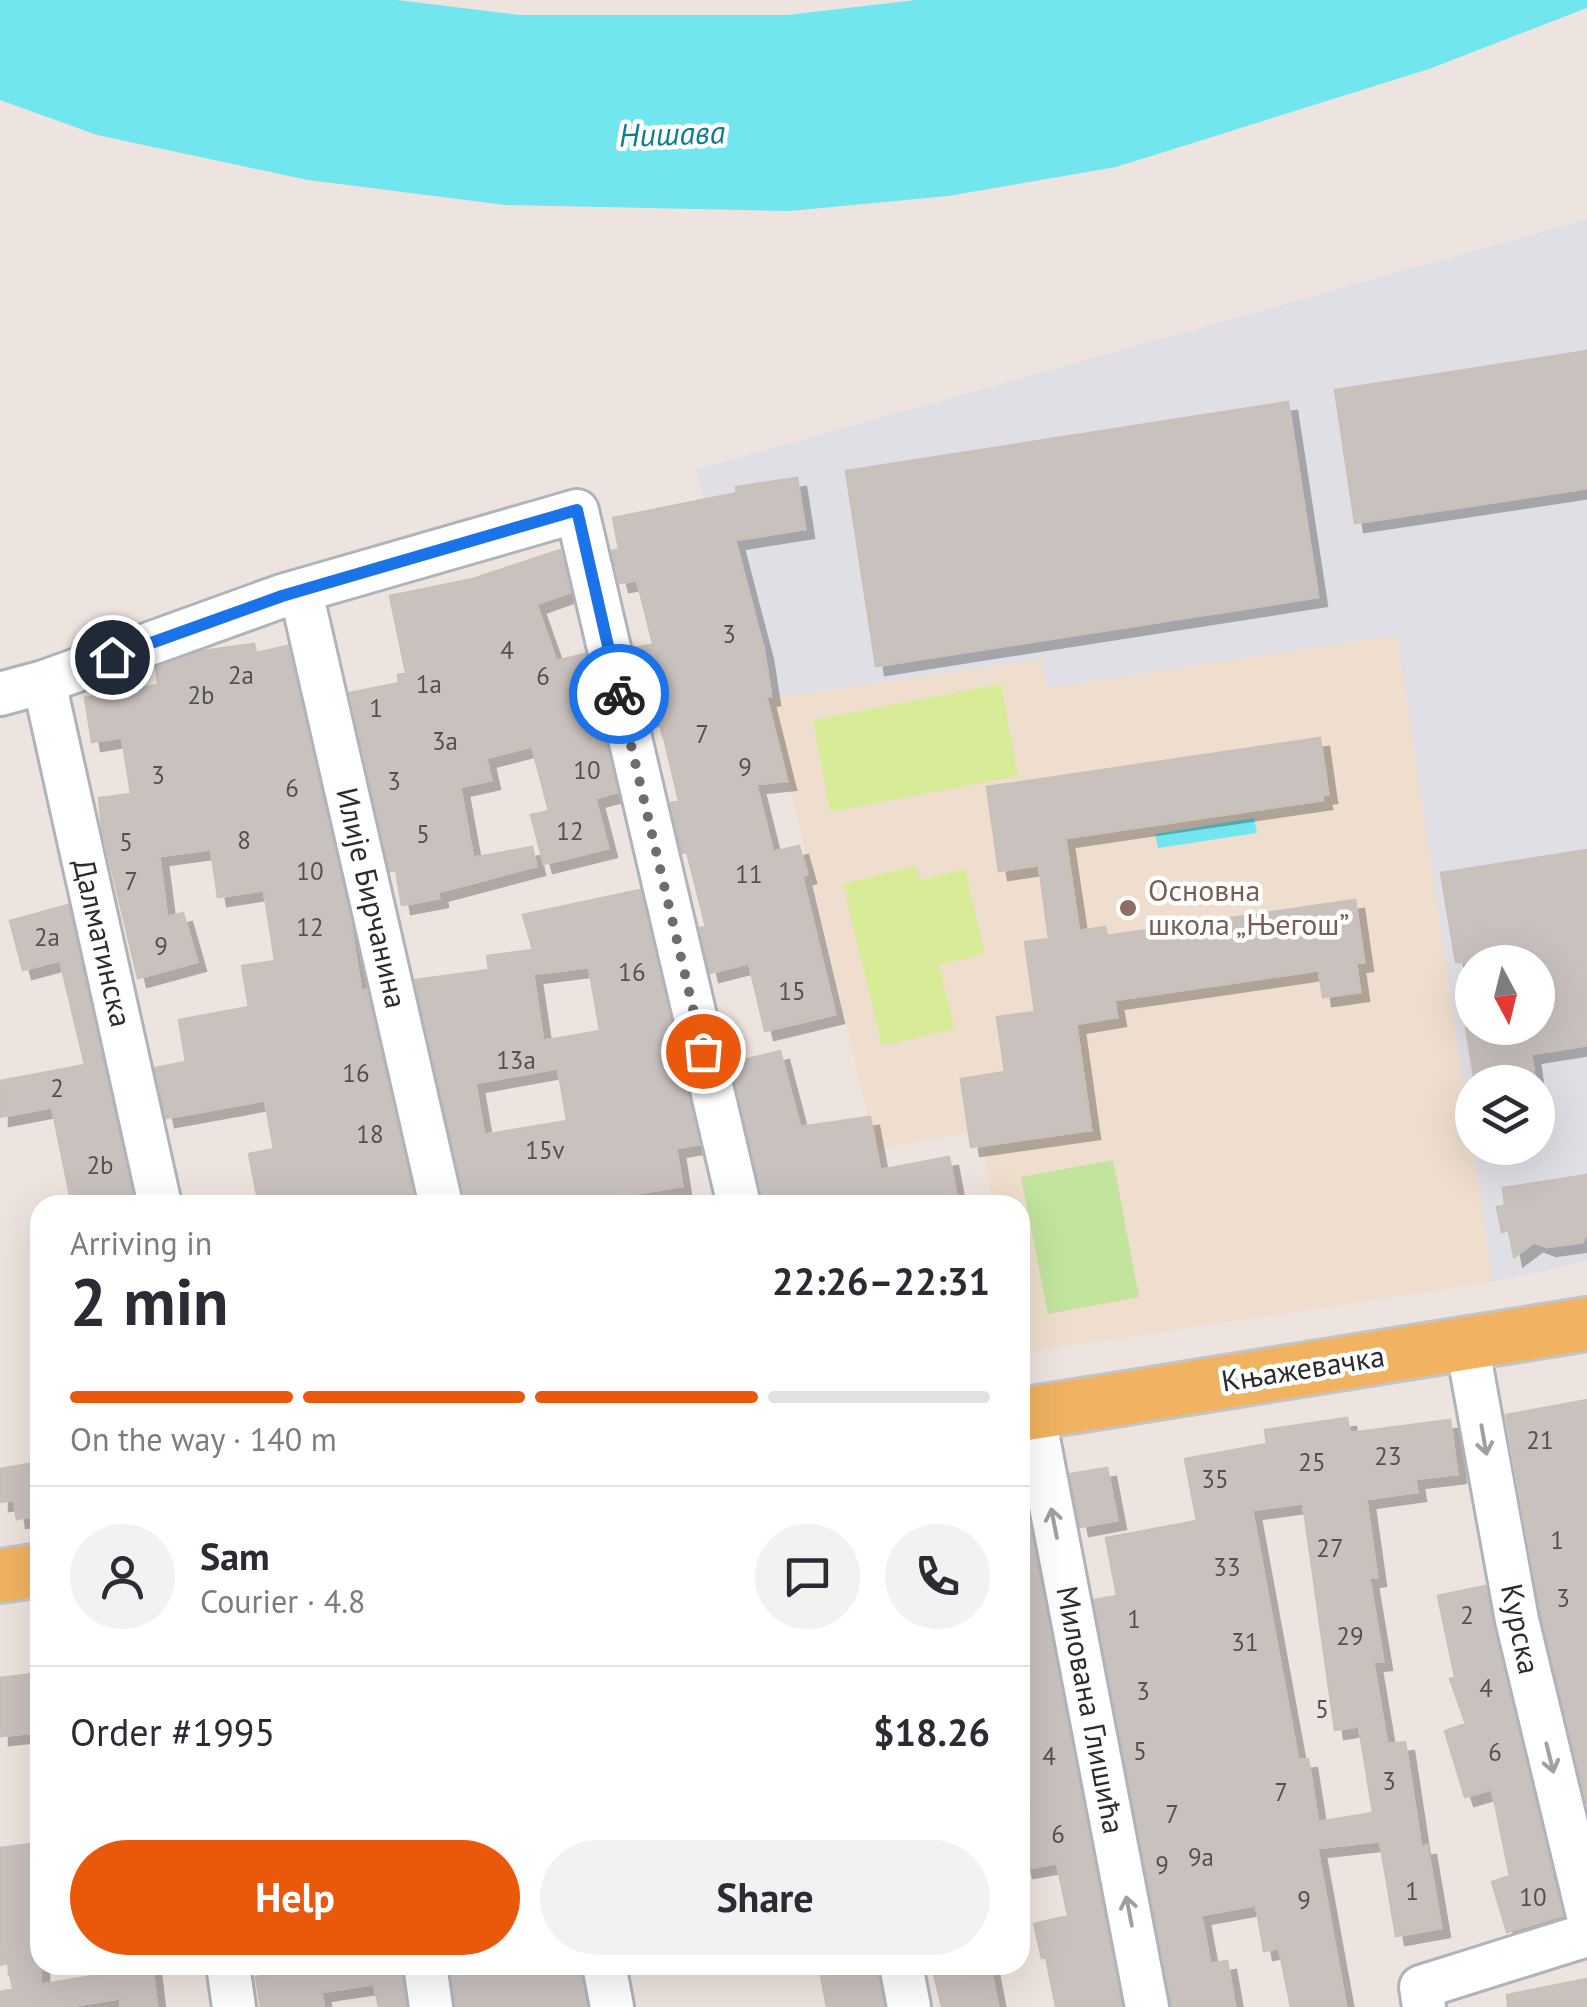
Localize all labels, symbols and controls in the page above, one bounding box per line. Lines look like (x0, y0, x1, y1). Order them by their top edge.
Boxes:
water label: Нишава (618, 110, 726, 156)
pin (70, 615, 155, 700)
house number: 3 (722, 618, 736, 650)
icon: home (85, 630, 140, 685)
house number: 4 (500, 634, 514, 666)
courier (569, 644, 669, 744)
house number: 2a (228, 659, 254, 691)
house number: 6 (536, 660, 550, 692)
icon: bike (592, 667, 647, 722)
house number: 1a (416, 668, 442, 700)
house number: 2b (187, 679, 215, 711)
house number: 1 (369, 692, 383, 724)
house number: 7 (695, 718, 709, 750)
house number: 3a (432, 725, 458, 757)
house number: 9 (738, 751, 752, 783)
house number: 10 (573, 754, 601, 786)
house number: 3 (151, 759, 165, 791)
house number: 3 (387, 765, 401, 797)
house number: 6 (285, 772, 299, 804)
street label: Илије Бирчанина (328, 783, 417, 1012)
house number: 12 (556, 815, 584, 847)
house number: 5 (416, 818, 430, 850)
house number: 8 (237, 824, 251, 856)
house number: 5 (119, 826, 133, 858)
street label: Далматинска (65, 855, 142, 1031)
house number: 10 (296, 855, 324, 887)
house number: 11 (735, 858, 763, 890)
house number: 7 (124, 865, 138, 897)
place label: Основна школа „Његош” (1148, 870, 1350, 943)
marker: Основна школа „Његош” (1117, 897, 1139, 919)
house number: 12 (296, 911, 324, 943)
house number: 2a (34, 921, 60, 953)
house number: 9 (154, 930, 168, 962)
north arrow (1455, 945, 1555, 1045)
map controls (1455, 945, 1555, 1165)
house number: 16 (618, 956, 646, 988)
house number: 15 (778, 975, 806, 1007)
pin (661, 1009, 746, 1094)
icon: bag (676, 1024, 731, 1079)
house number: 13a (496, 1044, 536, 1076)
house number: 16 (342, 1057, 370, 1089)
button: layers (1455, 1065, 1555, 1165)
house number: 2 (50, 1072, 64, 1104)
house number: 18 (356, 1118, 384, 1150)
house number: 15v (525, 1134, 565, 1166)
house number: 2b (86, 1149, 114, 1181)
text: Arriving in (70, 1222, 212, 1264)
text: 22:26–22:31 (772, 1256, 990, 1305)
text: 2 min (70, 1259, 229, 1343)
street label: Књажевачка (1218, 1335, 1387, 1400)
text: On the way · 140 m (70, 1418, 337, 1460)
one-way arrow (1475, 1423, 1494, 1455)
house number: 21 (1526, 1424, 1554, 1456)
house number: 23 (1374, 1440, 1402, 1472)
house number: 25 (1298, 1446, 1326, 1478)
house number: 35 (1201, 1463, 1229, 1495)
one-way arrow (1044, 1508, 1063, 1540)
button: person (70, 1524, 175, 1629)
button: chat (755, 1524, 860, 1629)
button: phone (885, 1524, 990, 1629)
house number: 1 (1550, 1524, 1564, 1556)
text: Sam (200, 1531, 270, 1580)
house number: 27 (1316, 1532, 1344, 1564)
house number: 33 (1213, 1551, 1241, 1583)
text: Courier · 4.8 (200, 1580, 366, 1622)
street label: Курска (1493, 1580, 1550, 1677)
street label: Милована Глишића (1048, 1582, 1135, 1837)
house number: 3 (1556, 1582, 1570, 1614)
house number: 2 (1460, 1599, 1474, 1631)
house number: 1 (1127, 1603, 1141, 1635)
house number: 29 (1336, 1620, 1364, 1652)
house number: 31 (1231, 1626, 1259, 1658)
house number: 4 (1479, 1672, 1493, 1704)
house number: 3 (1136, 1675, 1150, 1707)
house number: 5 (1315, 1693, 1329, 1725)
text: Order #1995 (70, 1707, 275, 1756)
text: $18.26 (873, 1707, 990, 1756)
house number: 5 (1133, 1735, 1147, 1767)
house number: 6 (1488, 1736, 1502, 1768)
house number: 4 (1042, 1740, 1056, 1772)
one-way arrow (1542, 1741, 1560, 1773)
house number: 3 (1382, 1765, 1396, 1797)
house number: 7 (1274, 1776, 1288, 1808)
house number: 7 (1165, 1798, 1179, 1830)
house number: 6 (1051, 1818, 1065, 1850)
button: Help (70, 1840, 520, 1955)
button: Share (540, 1840, 990, 1955)
house number: 9a (1188, 1841, 1214, 1873)
house number: 9 (1155, 1849, 1169, 1881)
house number: 1 (1405, 1875, 1419, 1907)
house number: 10 (1519, 1881, 1547, 1913)
house number: 9 (1297, 1884, 1311, 1916)
one-way arrow (1118, 1896, 1137, 1928)

